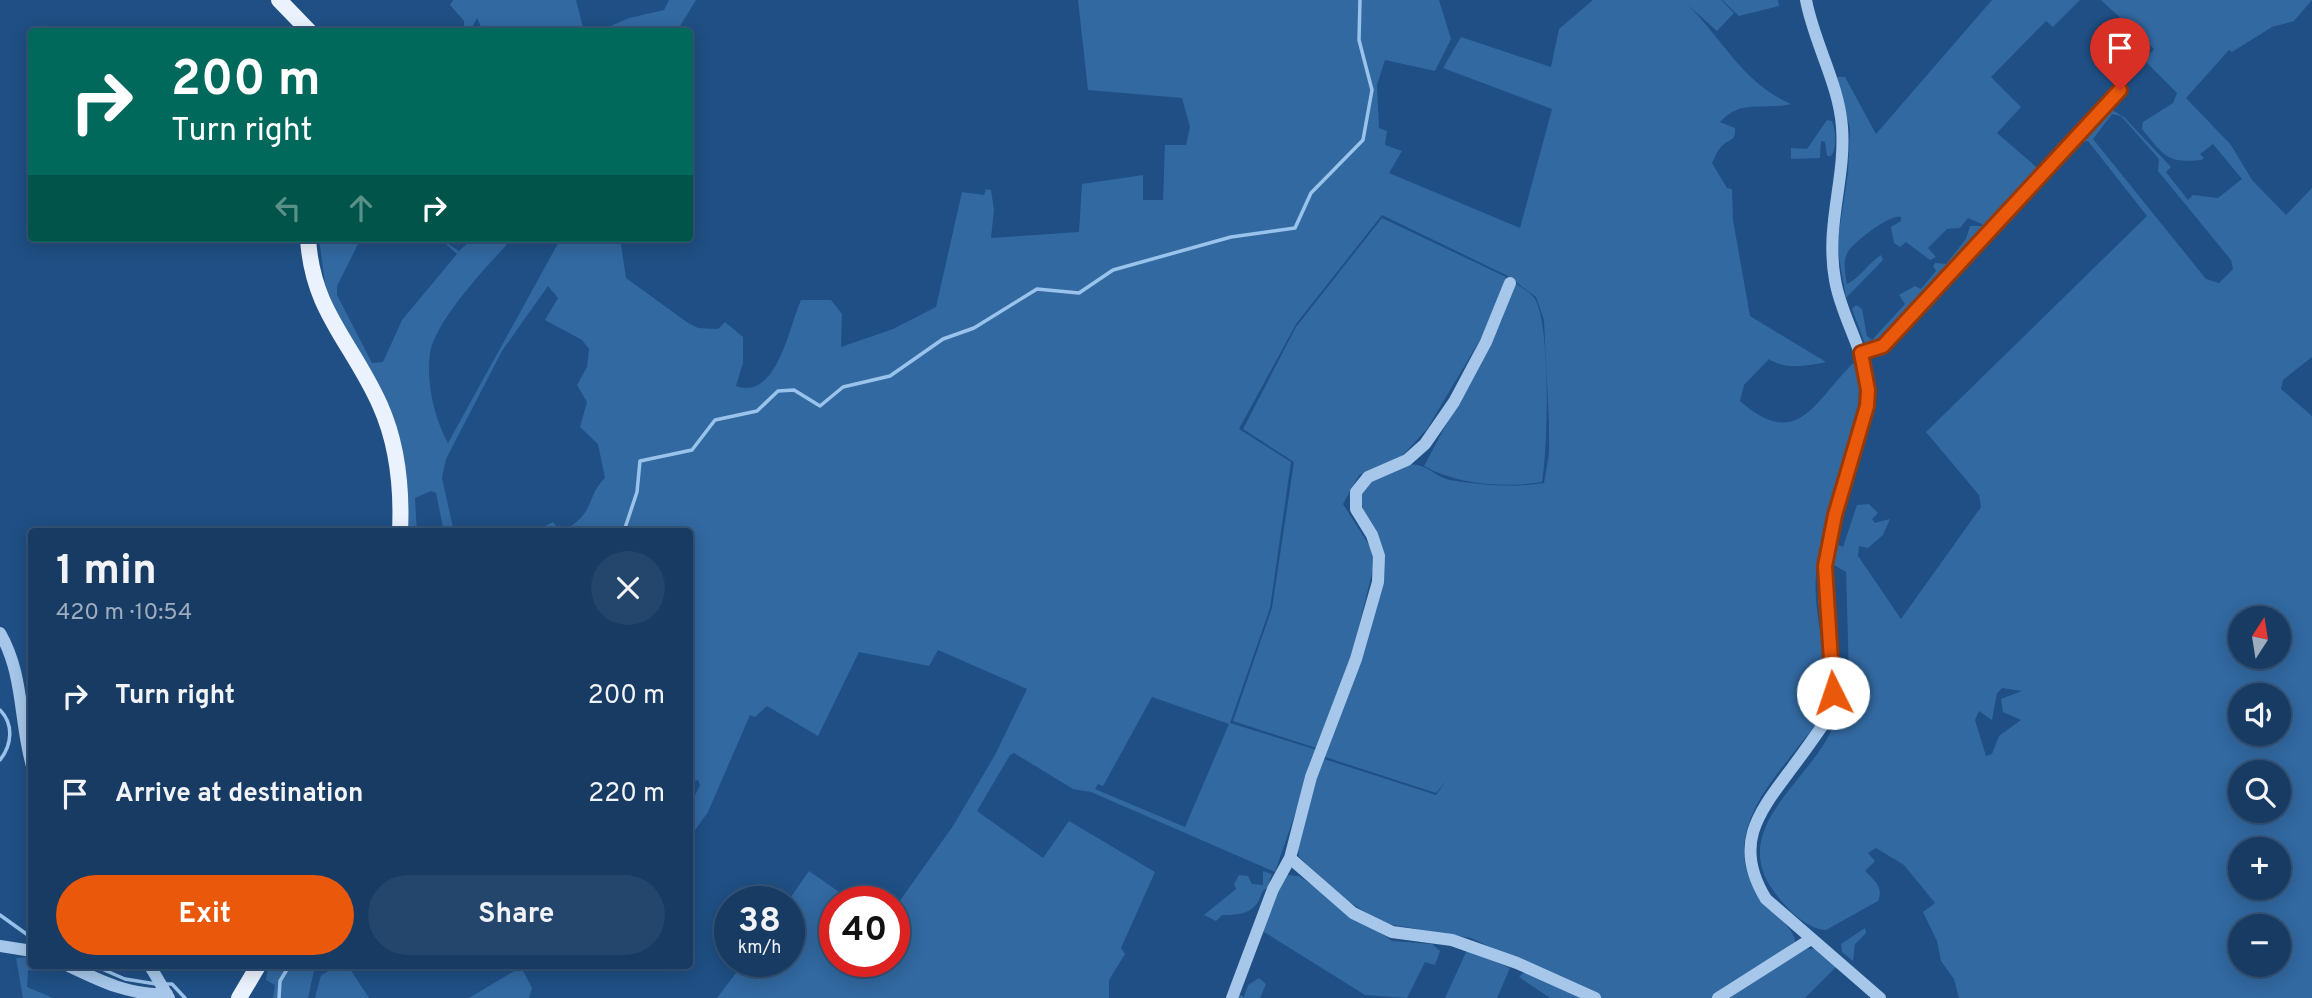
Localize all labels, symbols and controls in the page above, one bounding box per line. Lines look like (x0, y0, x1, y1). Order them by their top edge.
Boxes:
pin (2090, 18, 2150, 90)
icon: arrive (2101, 29, 2139, 67)
text: 200 m (171, 51, 321, 113)
icon: right (56, 56, 147, 147)
text: Turn right (171, 112, 313, 152)
icon: left (269, 189, 307, 227)
icon: ahead (342, 189, 380, 227)
icon: right (415, 189, 453, 227)
text: 1 min (56, 546, 157, 599)
button: close (591, 551, 665, 625)
text: 420 m · 10:54 (56, 599, 192, 628)
north arrow (2228, 606, 2291, 668)
map controls (2228, 606, 2291, 977)
position arrow (1796, 656, 1870, 730)
icon: right (56, 677, 94, 715)
text: Turn right (115, 680, 235, 713)
text: 200 m (588, 680, 665, 713)
button: sound (2228, 683, 2291, 746)
button: search (2228, 760, 2291, 823)
icon: arrive (56, 775, 94, 813)
text: Arrive at destination (115, 778, 363, 811)
text: 220 m (588, 778, 665, 811)
button: + (2228, 837, 2291, 900)
button: Exit (56, 875, 354, 955)
button: Share (368, 875, 665, 955)
speed limit sign: 40 (819, 886, 910, 977)
text: 38 (738, 900, 781, 944)
button: − (2228, 914, 2291, 977)
text: km/h (738, 937, 781, 960)

